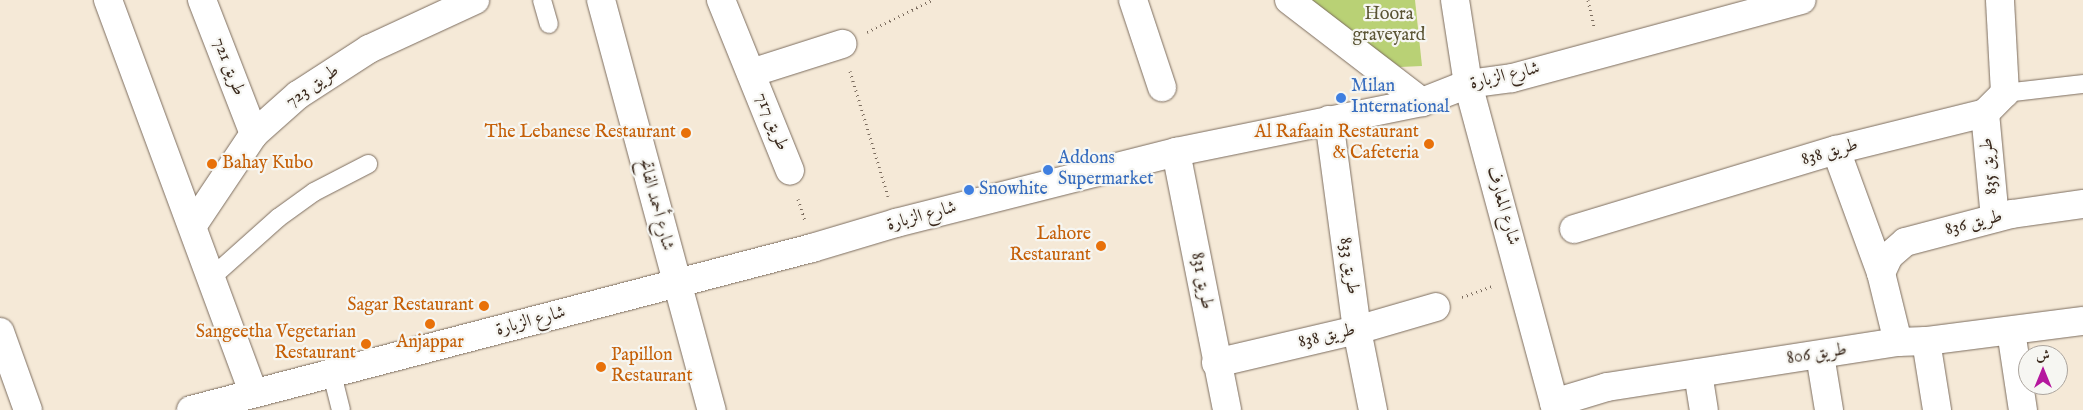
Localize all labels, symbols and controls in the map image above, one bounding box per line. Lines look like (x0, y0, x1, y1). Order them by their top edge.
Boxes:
park label: Hoora graveyard (1353, 5, 1425, 48)
street label: طريق 721 (207, 35, 249, 99)
street label: شارع الزبارة (1468, 58, 1542, 96)
street label: طريق 723 (282, 61, 344, 113)
place label: Milan International (1351, 77, 1450, 120)
street label: طريق 717 (750, 90, 792, 154)
marker: Milan International (1335, 92, 1347, 104)
place label: The Lebanese Restaurant (485, 122, 676, 144)
place label: Al Rafaain Restaurant & Cafeteria (1255, 123, 1419, 166)
marker: The Lebanese Restaurant (680, 127, 692, 139)
street label: طريق 838 (1799, 135, 1861, 171)
street label: طريق 835 (1977, 137, 2003, 195)
marker: Al Rafaain Restaurant & Cafeteria (1423, 138, 1435, 150)
place label: Addons Supermarket (1058, 149, 1153, 192)
place label: Bahay Kubo (222, 153, 313, 175)
street label: شارع أحمد الفاتح (632, 157, 678, 253)
marker: Bahay Kubo (206, 158, 218, 170)
marker: Addons Supermarket (1042, 164, 1054, 176)
street label: شارع المعارف (1480, 164, 1524, 248)
place label: Snowhite (979, 179, 1048, 201)
marker: Snowhite (963, 184, 975, 196)
street label: شارع الزبارة (885, 197, 959, 237)
street label: طريق 836 (1943, 206, 2005, 242)
place label: Lahore Restaurant (1009, 225, 1091, 268)
street label: طريق 833 (1333, 236, 1363, 296)
marker: Lahore Restaurant (1095, 240, 1107, 252)
street label: طريق 831 (1185, 251, 1217, 311)
place label: Sagar Restaurant (347, 295, 474, 317)
marker: Sagar Restaurant (478, 300, 490, 312)
street label: شارع الزبارة (494, 302, 568, 342)
marker: Anjappar (424, 318, 436, 330)
street label: طريق 838 (1296, 320, 1358, 354)
place label: Sangeetha Vegetarian Restaurant (196, 323, 356, 366)
place label: Anjappar (396, 332, 464, 354)
marker: Sangeetha Vegetarian Restaurant (360, 338, 372, 350)
street label: طريق 806 (1786, 340, 1848, 370)
north arrow (2018, 345, 2068, 395)
place label: Papillon Restaurant (611, 346, 693, 388)
text: ش (2036, 347, 2050, 365)
marker: Papillon Restaurant (595, 361, 607, 373)

